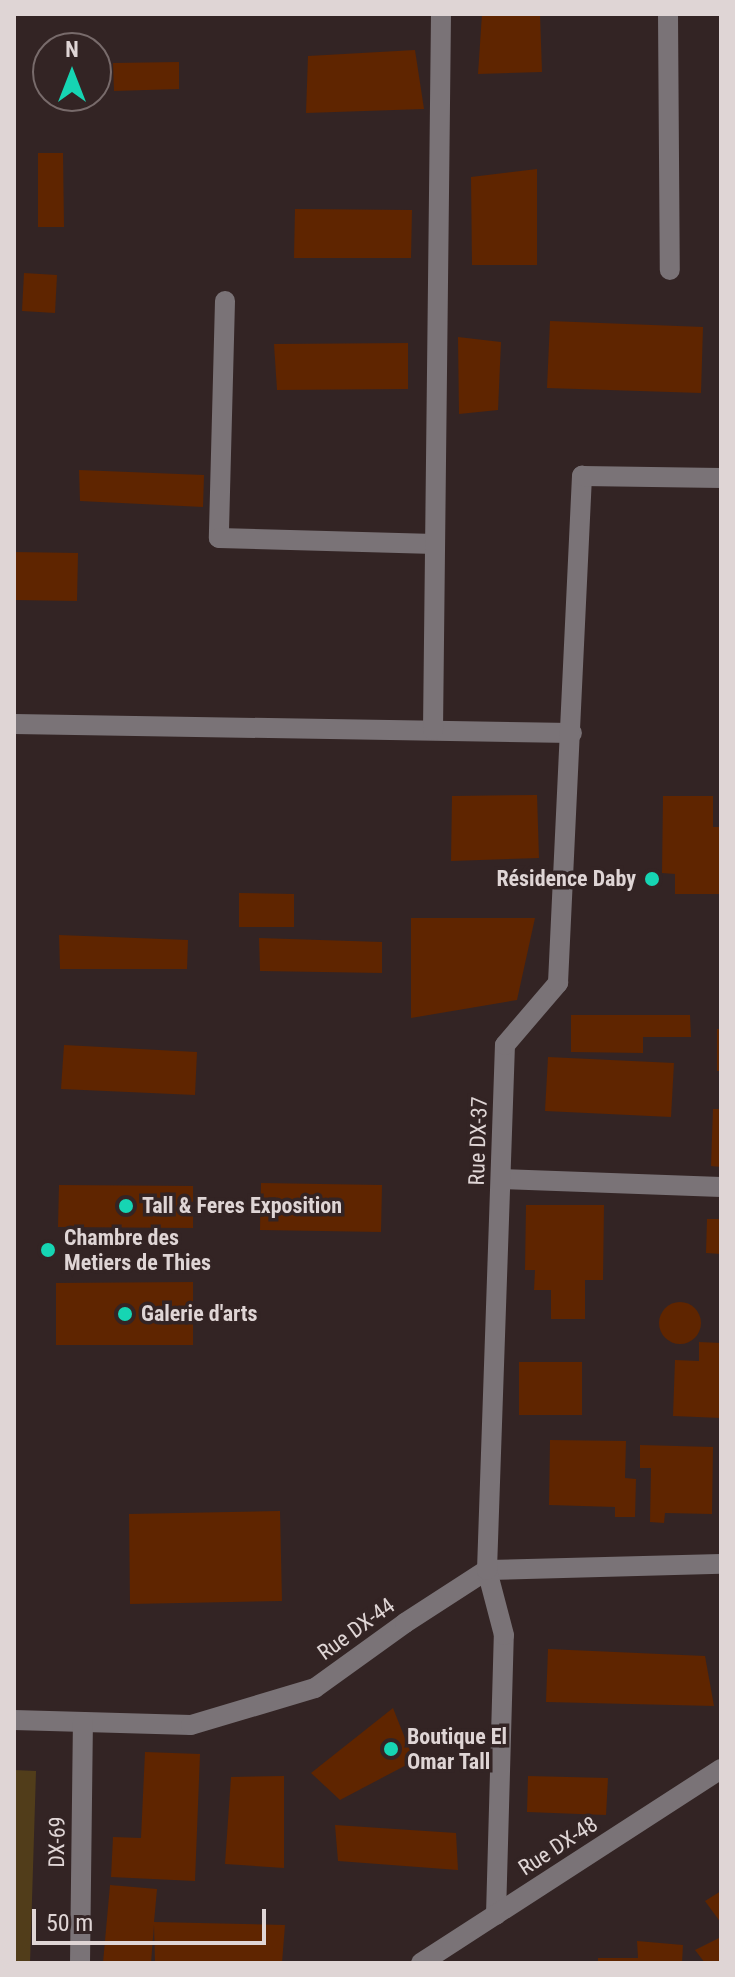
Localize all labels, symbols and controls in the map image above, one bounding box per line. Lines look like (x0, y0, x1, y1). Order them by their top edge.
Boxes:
north arrow (32, 32, 112, 112)
text: N (65, 37, 79, 62)
place label: Résidence Daby (496, 866, 636, 892)
marker: Résidence Daby (643, 870, 661, 888)
street label: Rue DX-37 (463, 1096, 493, 1186)
place label: Tall & Feres Exposition (142, 1193, 342, 1219)
marker: Tall & Feres Exposition (117, 1197, 135, 1215)
place label: Chambre des Metiers de Thies (64, 1224, 212, 1276)
marker: Chambre des Metiers de Thies (39, 1241, 57, 1259)
place label: Galerie d'arts (141, 1301, 258, 1327)
marker: Galerie d'arts (116, 1305, 134, 1323)
street label: Rue DX-44 (312, 1592, 400, 1666)
place label: Boutique El Omar Tall (407, 1723, 507, 1774)
marker: Boutique El Omar Tall (382, 1740, 400, 1758)
street label: Rue DX-48 (514, 1811, 602, 1881)
street label: DX-69 (43, 1816, 71, 1868)
scale bar (36, 1893, 270, 1943)
text: 50 m (46, 1909, 93, 1937)

